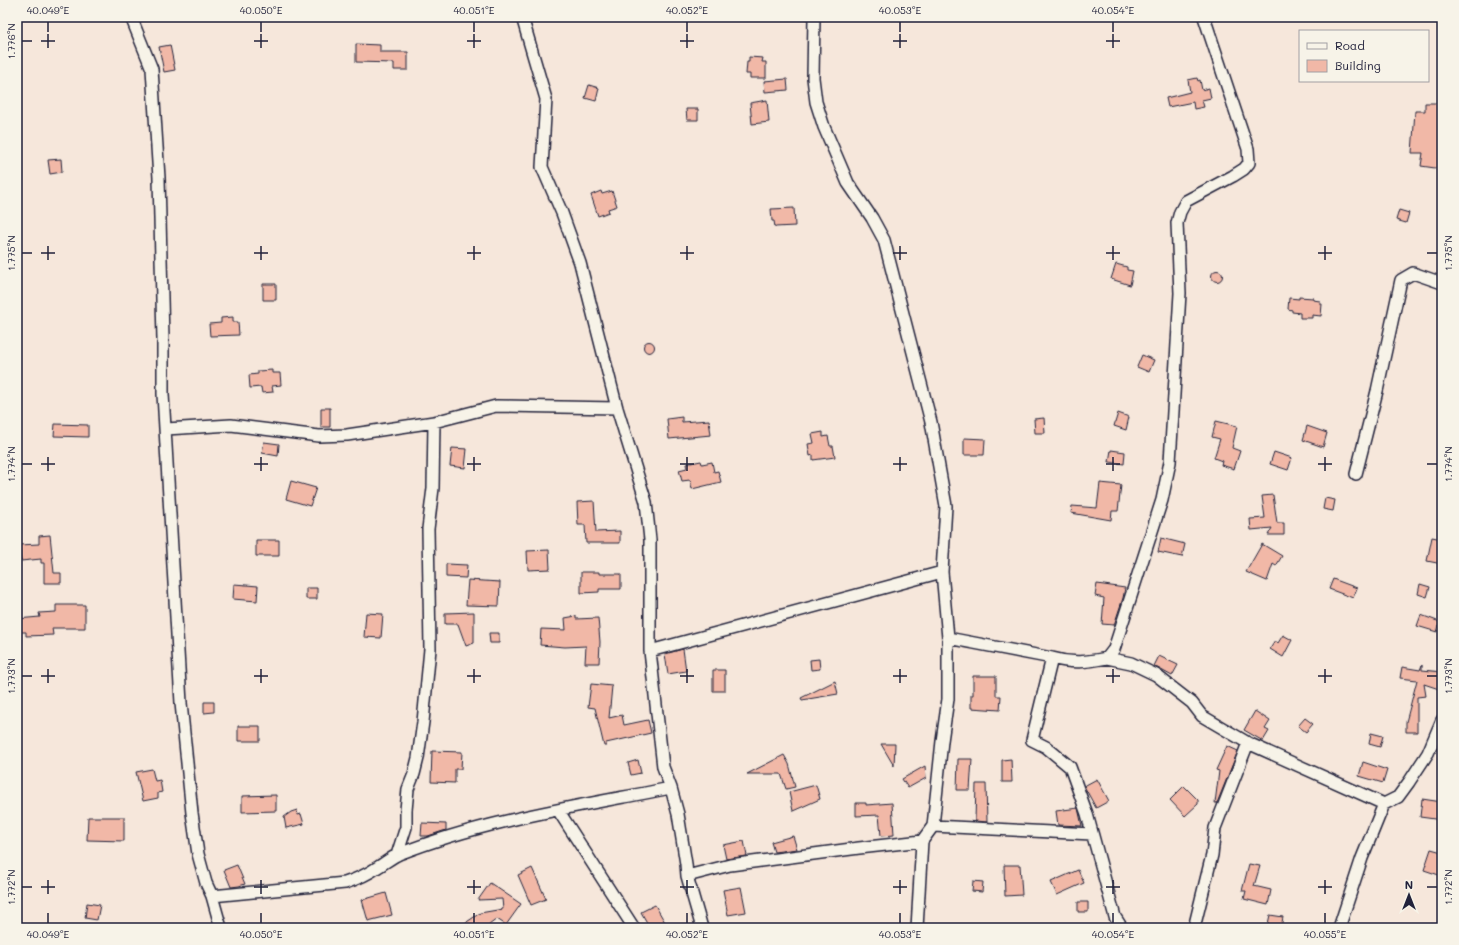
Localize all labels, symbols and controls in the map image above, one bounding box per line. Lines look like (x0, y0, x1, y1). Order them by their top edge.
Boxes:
text: 40.049°E (27, 3, 70, 17)
text: 40.050°E (240, 3, 283, 17)
text: 40.051°E (453, 3, 495, 17)
text: 40.052°E (666, 3, 708, 17)
text: 40.053°E (879, 3, 921, 17)
text: 40.054°E (1092, 3, 1134, 17)
text: 1.776°N (4, 23, 18, 59)
legend (1299, 30, 1429, 82)
text: Road (1335, 37, 1365, 53)
text: Building (1335, 57, 1381, 73)
text: 1.775°N (4, 235, 18, 271)
text: 1.775°N (1441, 235, 1455, 271)
text: 1.774°N (4, 446, 18, 482)
text: 1.774°N (1441, 446, 1455, 482)
text: 1.773°N (4, 658, 18, 694)
text: 1.773°N (1441, 658, 1455, 694)
text: 1.772°N (4, 869, 18, 905)
text: 1.772°N (1441, 869, 1455, 905)
north arrow (1389, 875, 1429, 915)
text: N (1405, 877, 1413, 892)
text: 40.049°E (27, 927, 70, 941)
text: 40.050°E (240, 927, 283, 941)
text: 40.051°E (453, 927, 495, 941)
text: 40.052°E (666, 927, 708, 941)
text: 40.053°E (879, 927, 921, 941)
text: 40.054°E (1092, 927, 1134, 941)
text: 40.055°E (1304, 927, 1346, 941)

